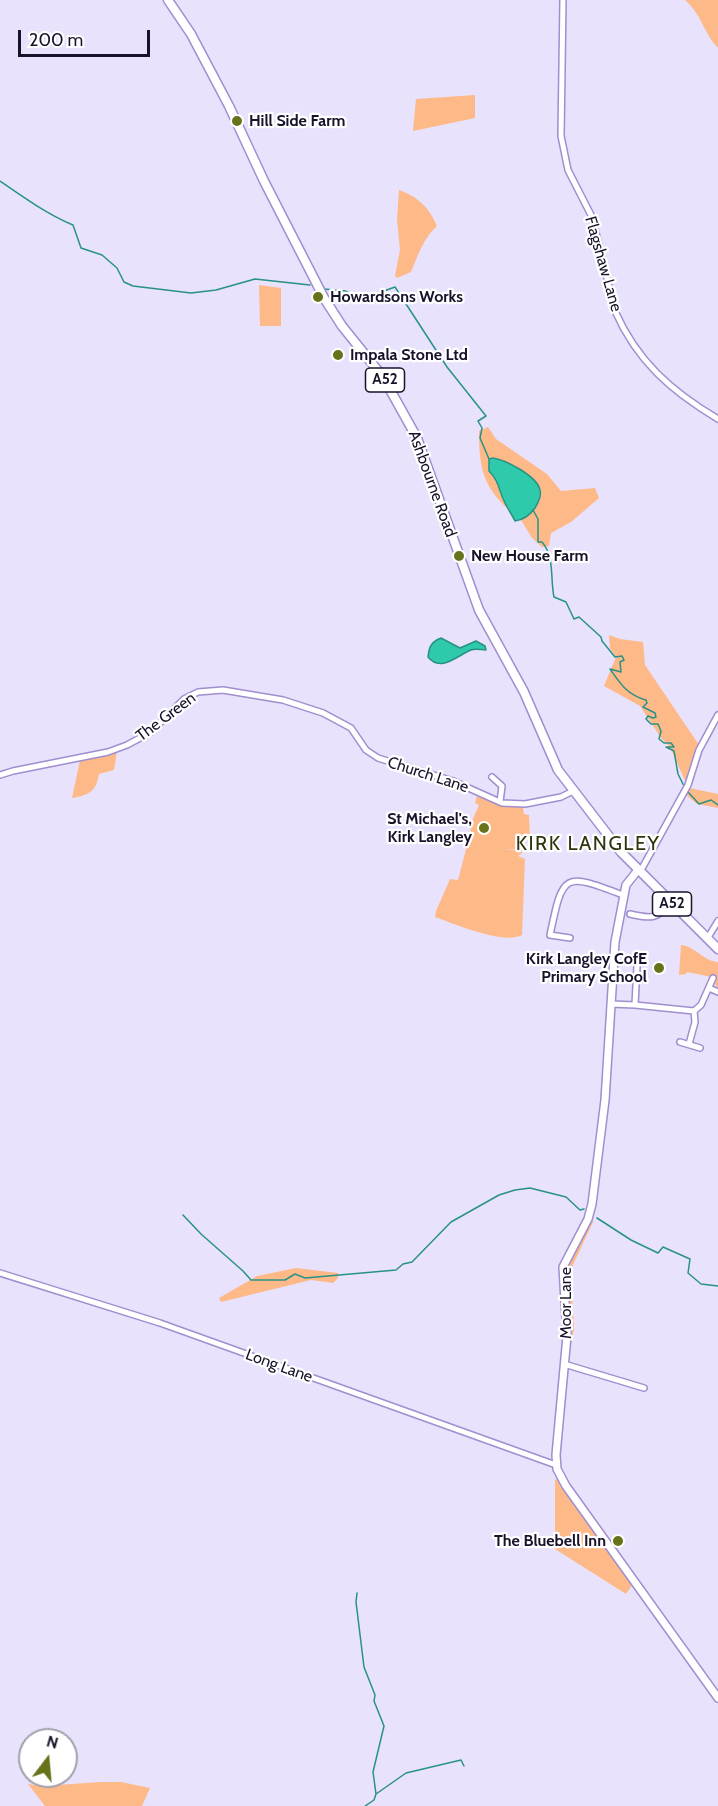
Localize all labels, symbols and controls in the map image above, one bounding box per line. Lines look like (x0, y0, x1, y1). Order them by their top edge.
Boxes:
scale bar (21, 18, 153, 56)
text: 200 m (29, 29, 83, 51)
place label: Hill Side Farm (249, 111, 345, 131)
marker: Hill Side Farm (230, 114, 244, 128)
street label: Flagshaw Lane (580, 214, 626, 314)
place label: Howardsons Works (330, 287, 463, 307)
marker: Howardsons Works (311, 290, 325, 304)
place label: Impala Stone Ltd (350, 345, 468, 365)
marker: Impala Stone Ltd (331, 348, 345, 362)
road number: A52 (366, 368, 404, 392)
street label: Ashbourne Road (404, 428, 460, 540)
place label: New House Farm (471, 546, 588, 566)
marker: New House Farm (452, 549, 466, 563)
street label: The Green (132, 688, 200, 746)
street label: Church Lane (385, 753, 471, 797)
place label: St Michael's, Kirk Langley (387, 809, 472, 847)
marker: St Michael's, Kirk Langley (477, 821, 491, 835)
district label: KIRK LANGLEY (516, 832, 660, 856)
road number: A52 (652, 892, 692, 916)
place label: Kirk Langley CofE Primary School (526, 949, 647, 987)
marker: Kirk Langley CofE Primary School (652, 961, 666, 975)
street label: Moor Lane (556, 1267, 576, 1339)
street label: Long Lane (243, 1345, 315, 1387)
place label: The Bluebell Inn (494, 1531, 606, 1551)
marker: The Bluebell Inn (611, 1534, 625, 1548)
north arrow (18, 1728, 78, 1788)
text: N (44, 1731, 61, 1753)

